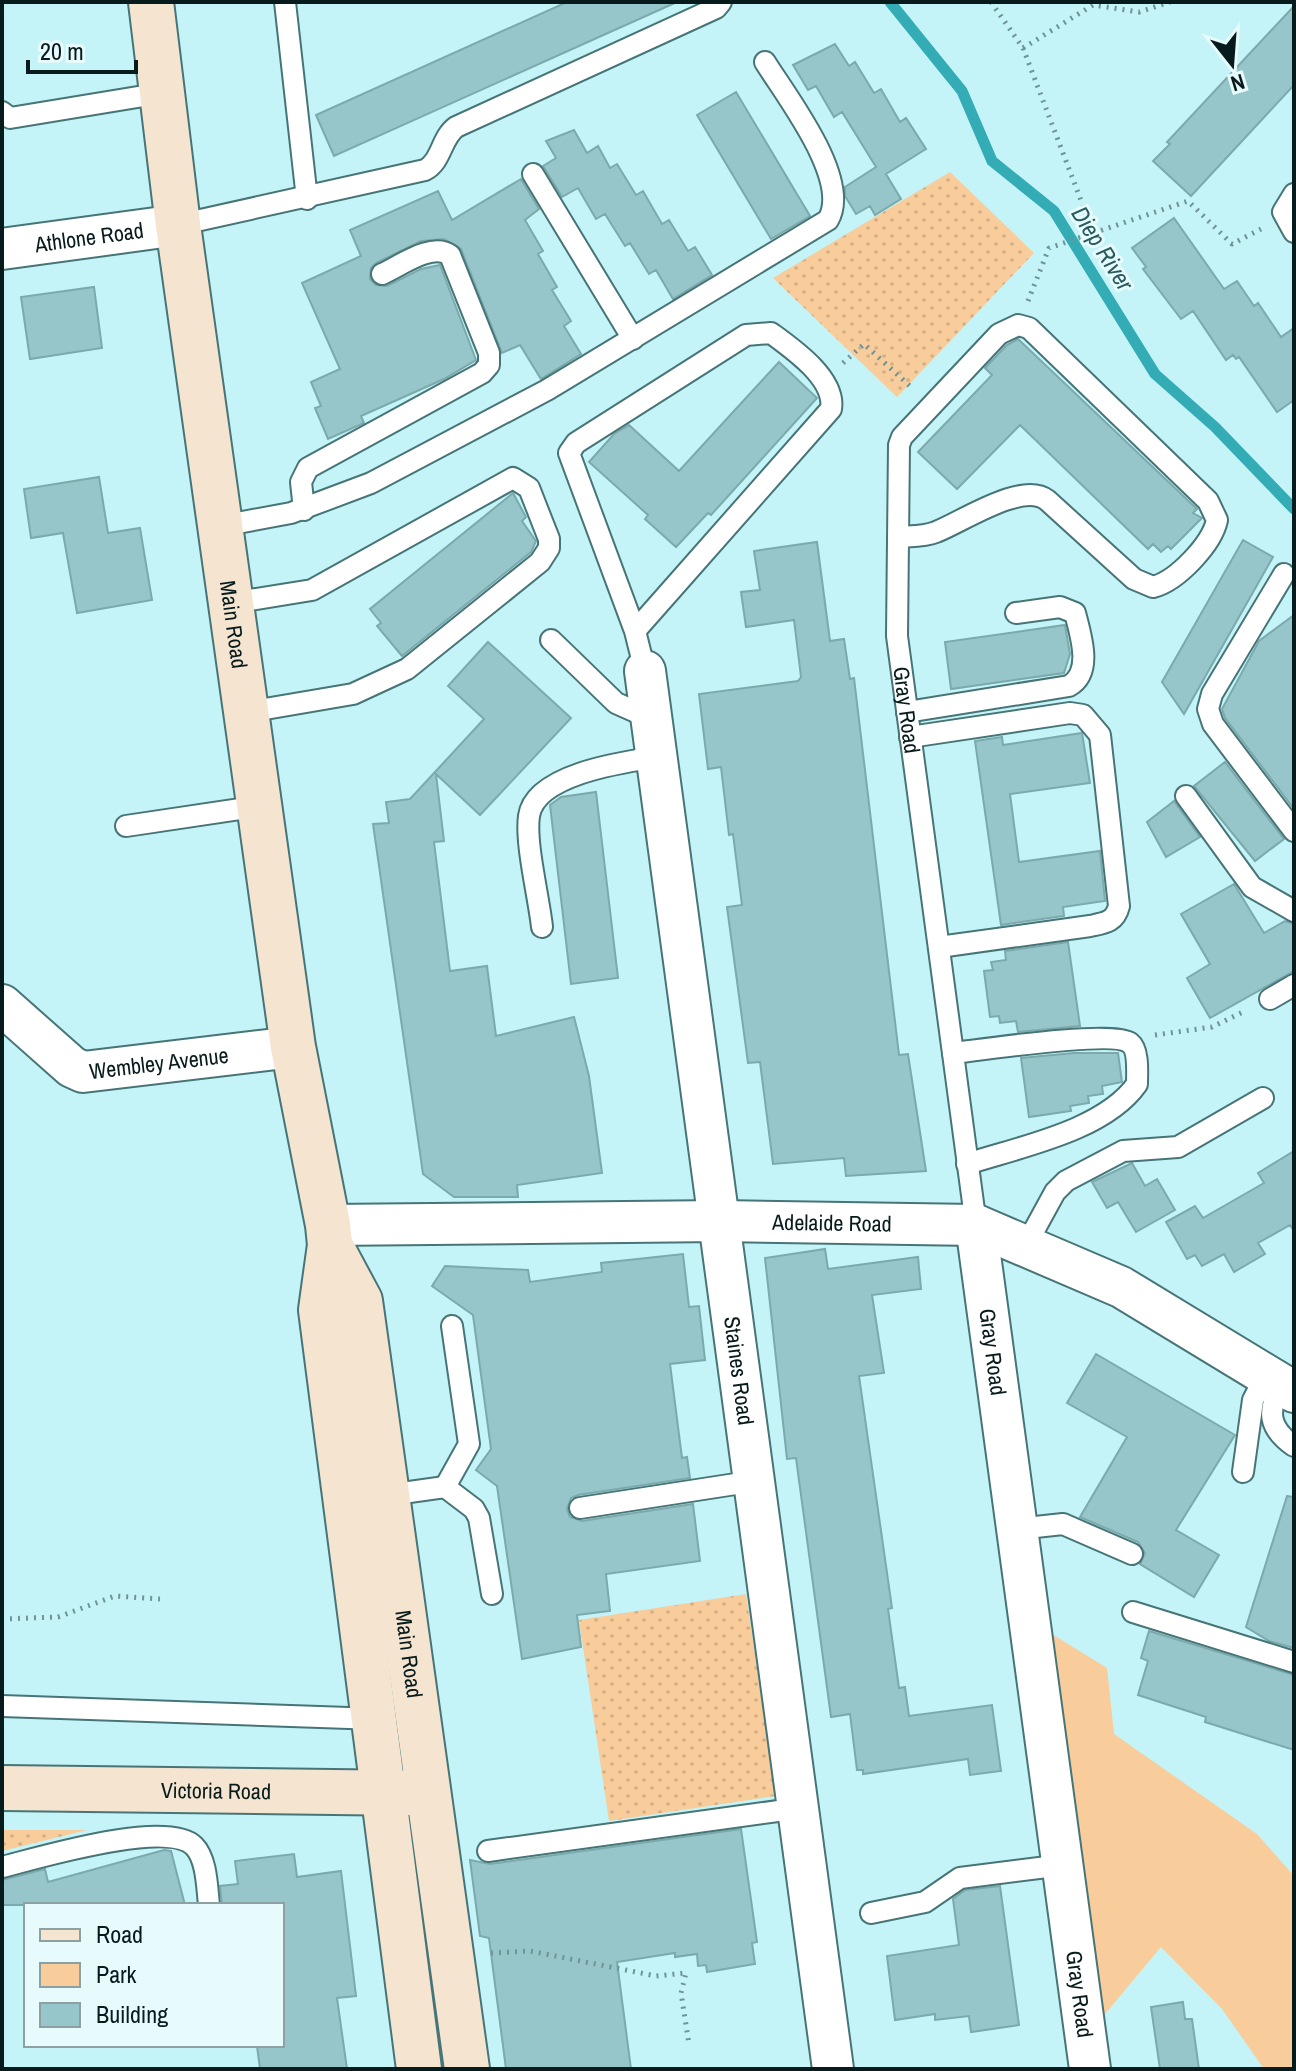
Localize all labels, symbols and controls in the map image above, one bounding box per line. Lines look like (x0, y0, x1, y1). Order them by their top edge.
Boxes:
scale bar (28, 24, 136, 74)
north arrow (1192, 24, 1272, 104)
text: 20 m (40, 35, 84, 67)
text: N (1227, 67, 1248, 99)
water label: Diep River (1065, 200, 1142, 298)
street label: Athlone Road (32, 215, 145, 260)
street label: Main Road (213, 579, 255, 670)
street label: Gray Road (886, 665, 928, 755)
street label: Wembley Avenue (88, 1040, 230, 1086)
street label: Adelaide Road (771, 1207, 892, 1239)
street label: Gray Road (972, 1307, 1014, 1397)
street label: Staines Road (717, 1314, 761, 1427)
street label: Main Road (388, 1608, 430, 1700)
street label: Victoria Road (161, 1775, 271, 1806)
legend (24, 1903, 284, 2047)
text: Road (96, 1918, 143, 1950)
street label: Gray Road (1059, 1949, 1101, 2039)
text: Park (96, 1958, 137, 1990)
text: Building (96, 1998, 168, 2030)

